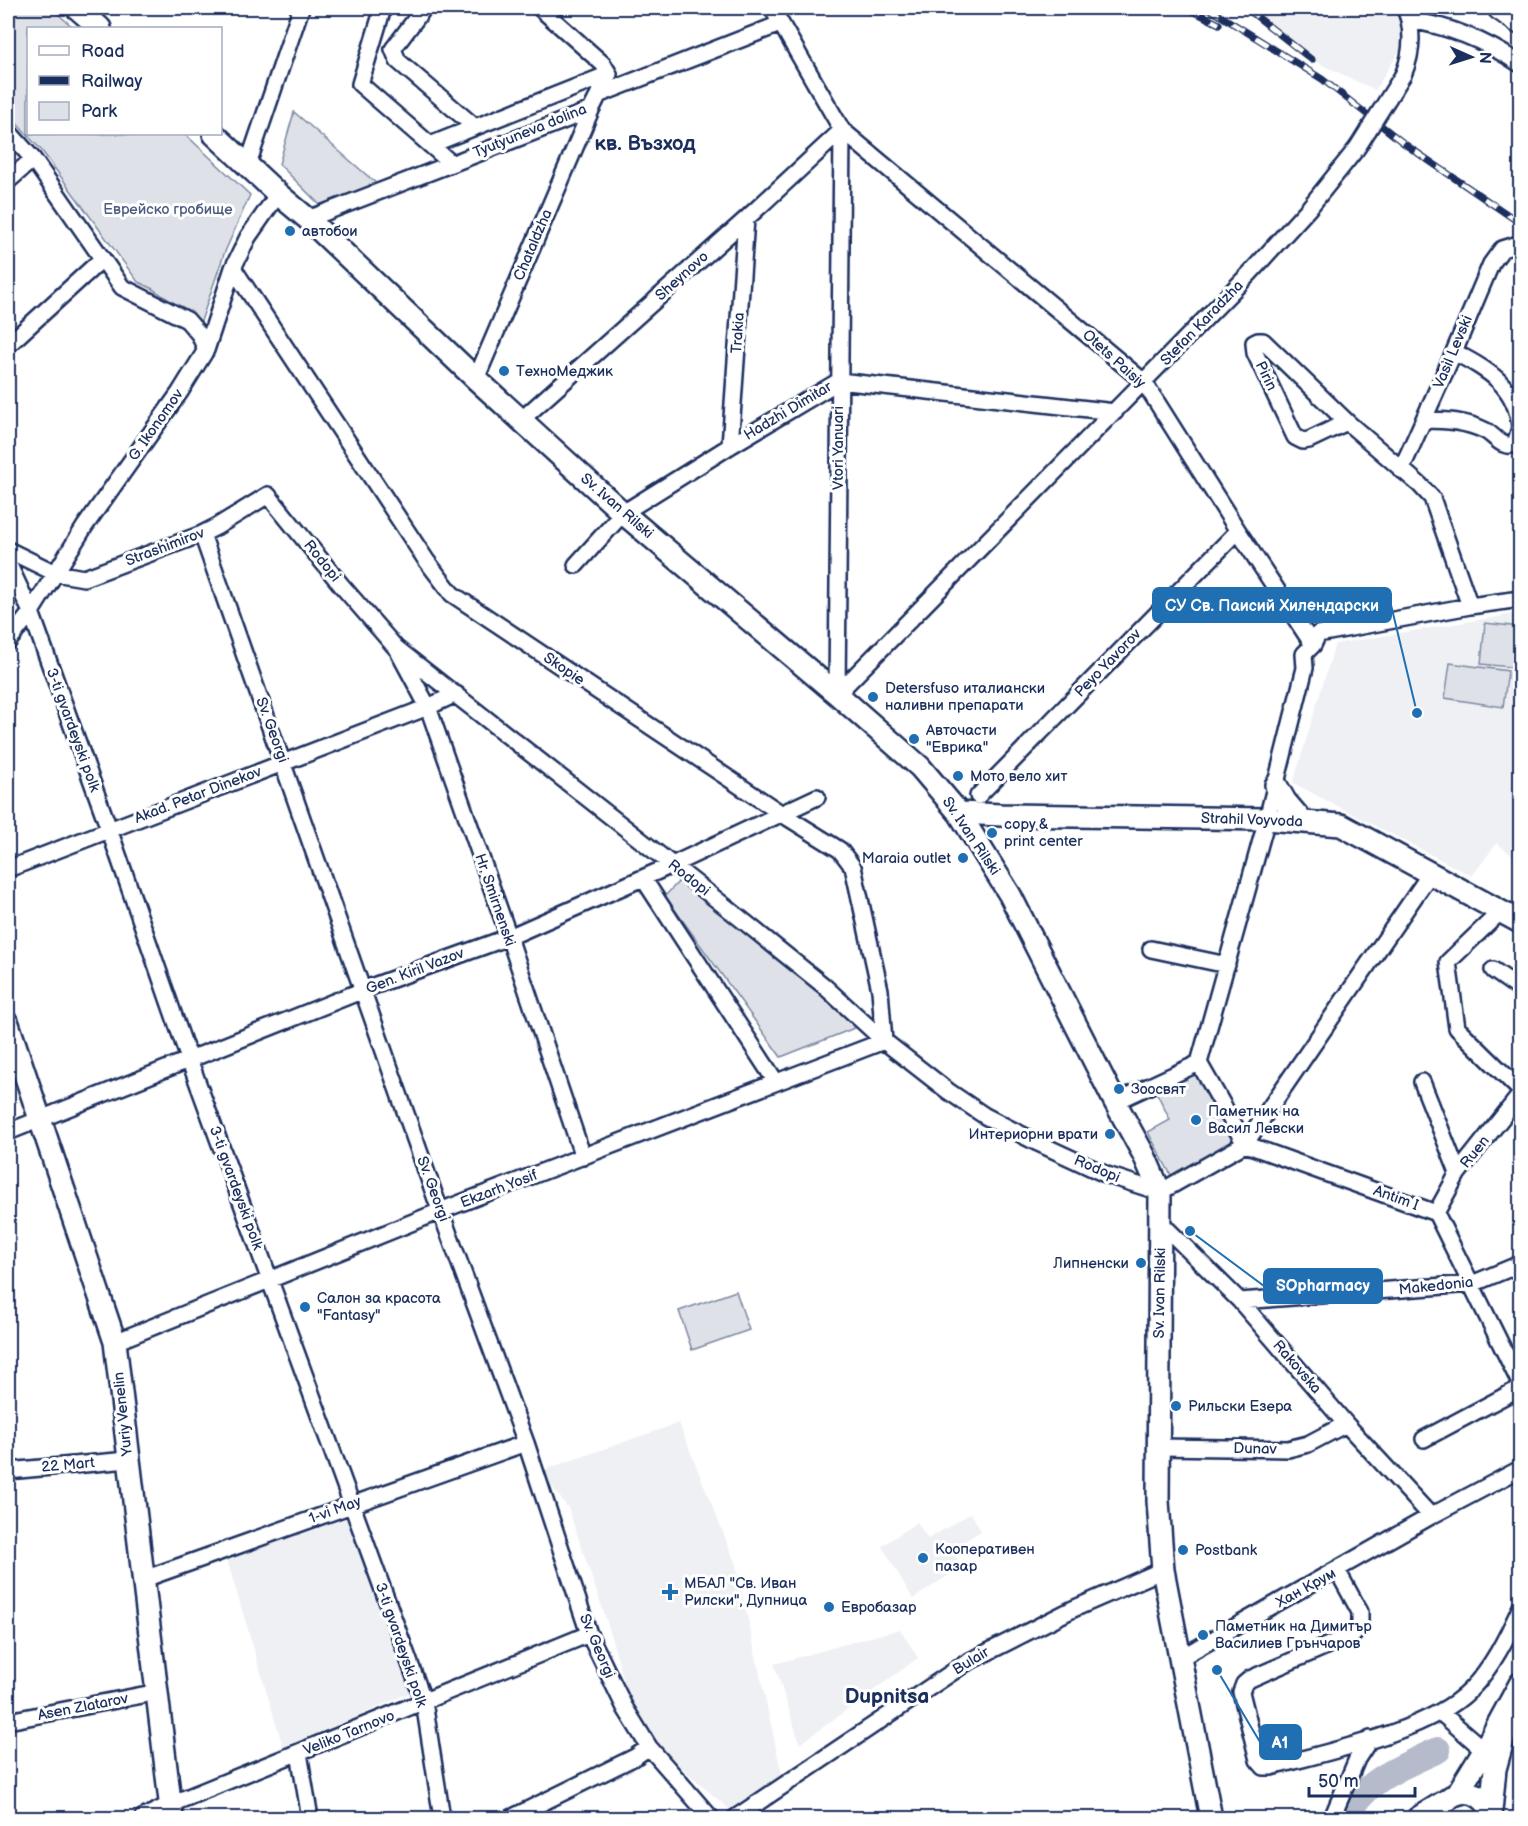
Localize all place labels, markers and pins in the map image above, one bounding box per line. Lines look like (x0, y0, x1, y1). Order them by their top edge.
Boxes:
place label: автобои (302, 222, 358, 241)
marker: автобои (283, 224, 297, 238)
place label: ТехноМеджик (516, 362, 613, 381)
marker: ТехноМеджик (497, 364, 511, 378)
callout: СУ Св. Паисий Хилендарски (1153, 588, 1391, 622)
place label: Detersfuso италиански наливни препарати (885, 679, 1045, 715)
marker: Detersfuso италиански наливни препарати (866, 690, 880, 704)
place label: Авточасти "Еврика" (925, 721, 997, 757)
marker: Авточасти "Еврика" (907, 732, 921, 746)
place label: Мото вело хит (970, 767, 1067, 786)
marker: Мото вело хит (951, 769, 965, 783)
place label: copy & print center (1004, 815, 1083, 851)
marker: copy & print center (985, 826, 999, 840)
place label: Maraia outlet (862, 849, 951, 868)
marker: Maraia outlet (956, 851, 970, 865)
place label: Зоосвят (1131, 1080, 1186, 1099)
marker: Зоосвят (1112, 1082, 1126, 1096)
place label: Паметник на Васил Левски (1208, 1102, 1304, 1138)
marker: Паметник на Васил Левски (1189, 1113, 1203, 1127)
place label: Интериорни врати (969, 1125, 1098, 1144)
marker: Интериорни врати (1103, 1127, 1117, 1141)
place label: Липненски (1052, 1254, 1129, 1273)
marker: Липненски (1134, 1256, 1148, 1270)
callout: SOpharmacy (1264, 1269, 1382, 1303)
place label: Салон за красота "Fantasy" (317, 1289, 441, 1325)
marker: Салон за красота "Fantasy" (298, 1300, 312, 1314)
place label: Рильски Езера (1188, 1397, 1292, 1416)
marker: Рильски Езера (1169, 1399, 1183, 1413)
place label: Кооперативен пазар (935, 1540, 1035, 1576)
place label: Postbank (1195, 1541, 1258, 1560)
marker: Postbank (1176, 1543, 1190, 1557)
marker: Кооперативен пазар (916, 1551, 930, 1565)
place label: МБАЛ "Св. Иван Рилски", Дупница (684, 1574, 807, 1610)
marker: МБАЛ "Св. Иван Рилски", Дупница (661, 1583, 679, 1601)
place label: Евробазар (841, 1598, 917, 1617)
marker: Евробазар (822, 1600, 836, 1614)
place label: Паметник на Димитър Василиев Грънчаров (1215, 1617, 1372, 1653)
marker: Паметник на Димитър Василиев Грънчаров (1196, 1628, 1210, 1642)
callout: A1 (1260, 1725, 1301, 1759)

